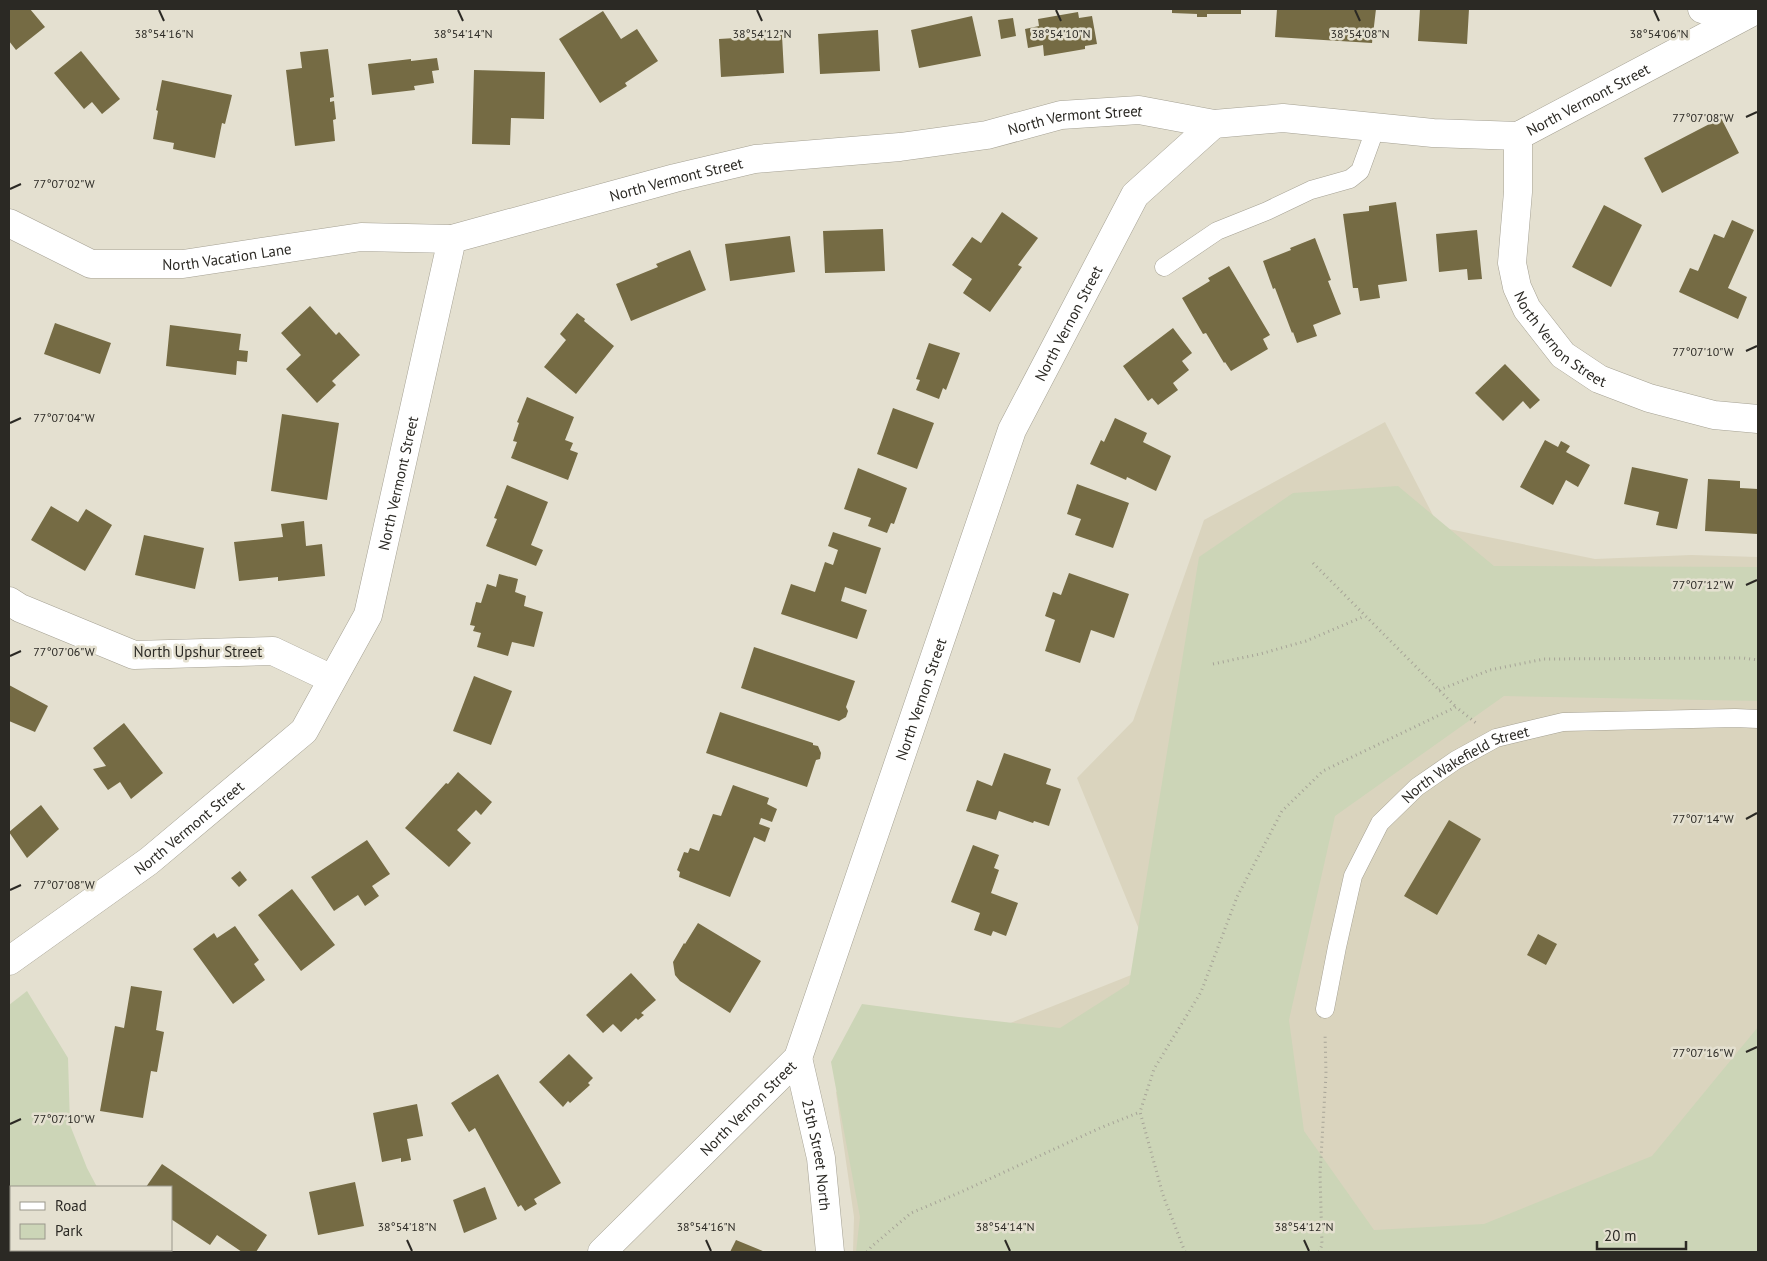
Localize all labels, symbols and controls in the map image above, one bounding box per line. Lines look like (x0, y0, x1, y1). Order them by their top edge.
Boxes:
text: 38°54'16"N (134, 26, 194, 41)
text: 38°54'14"N (433, 26, 493, 41)
text: 38°54'12"N (732, 26, 792, 41)
text: 38°54'10"N (1031, 26, 1091, 41)
text: 38°54'08"N (1330, 26, 1390, 41)
text: 38°54'06"N (1629, 26, 1689, 41)
street label: North Vermont Street (1523, 59, 1653, 139)
street label: North Vermont Street (1005, 100, 1144, 139)
text: 77°07'08"W (1672, 110, 1734, 125)
street label: North Vermont Street (607, 153, 744, 205)
text: 77°07'02"W (33, 176, 95, 191)
street label: North Vacation Lane (162, 238, 293, 274)
street label: North Vernon Street (1030, 262, 1106, 384)
street label: North Vernon Street (1511, 288, 1609, 390)
text: 77°07'10"W (1672, 344, 1734, 359)
text: 77°07'04"W (33, 410, 95, 425)
street label: North Vermont Street (373, 414, 422, 552)
text: 77°07'12"W (1672, 577, 1734, 592)
street label: North Vernon Street (891, 635, 950, 763)
street label: North Upshur Street (134, 642, 262, 661)
text: 77°07'06"W (33, 644, 95, 659)
street label: North Wakefield Street (1397, 721, 1531, 807)
street label: North Vermont Street (130, 776, 247, 878)
text: 77°07'14"W (1672, 811, 1734, 826)
text: 77°07'08"W (33, 877, 95, 892)
text: 77°07'16"W (1672, 1045, 1734, 1060)
street label: North Vernon Street (696, 1056, 800, 1160)
street label: 25th Street North (798, 1097, 836, 1212)
text: 77°07'10"W (33, 1111, 95, 1126)
legend (10, 1186, 172, 1251)
text: Road (55, 1196, 87, 1215)
scale bar (1597, 1218, 1686, 1250)
text: 38°54'18"N (377, 1219, 437, 1234)
text: 38°54'16"N (676, 1219, 736, 1234)
text: 38°54'14"N (975, 1219, 1035, 1234)
text: 38°54'12"N (1274, 1219, 1334, 1234)
text: Park (55, 1221, 83, 1240)
text: 20 m (1604, 1226, 1637, 1245)

